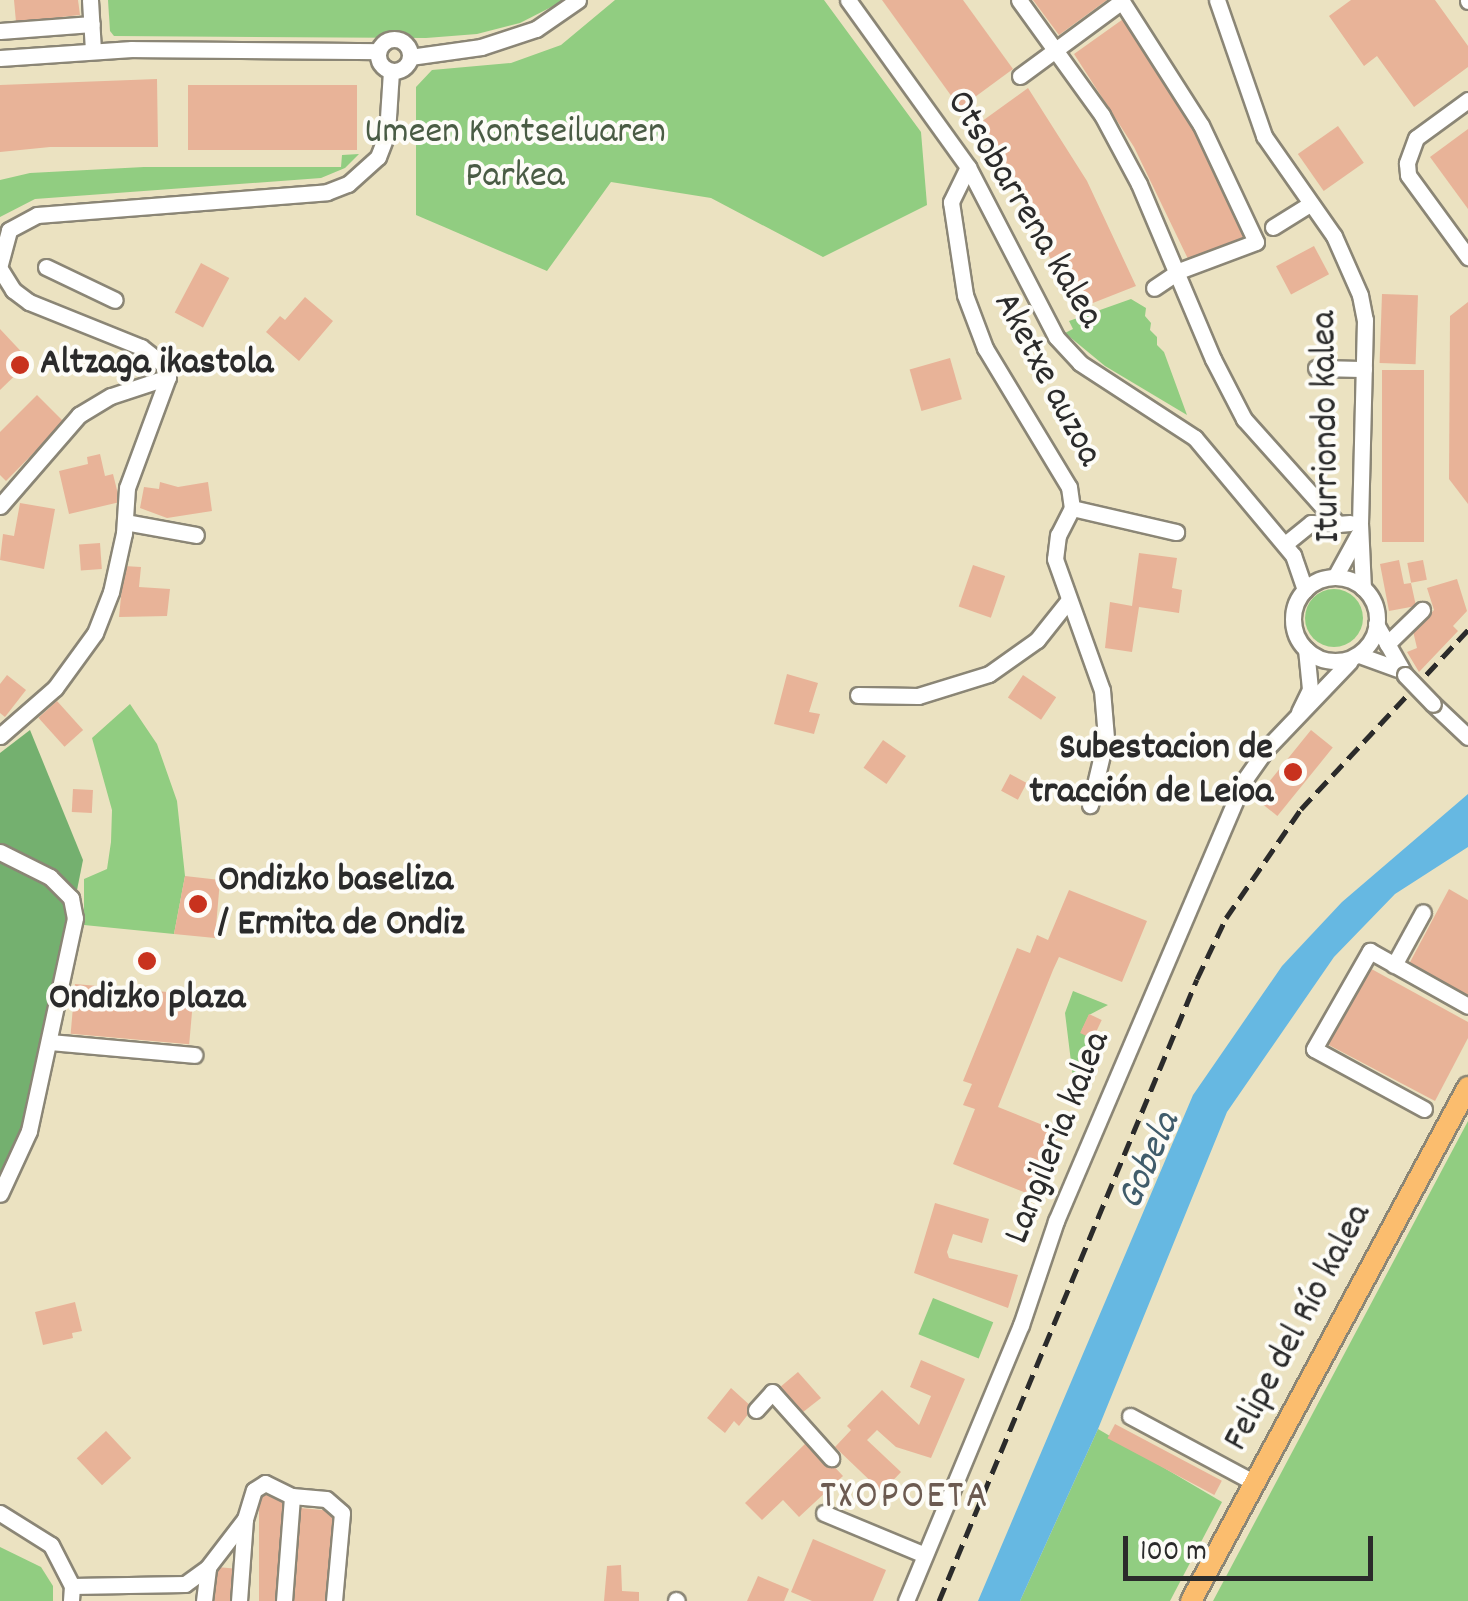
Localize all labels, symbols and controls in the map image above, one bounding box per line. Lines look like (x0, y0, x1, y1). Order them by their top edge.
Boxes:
street label: Otsobarrena kalea (934, 83, 1112, 337)
park label: Umeen Kontseiluaren Parkea (364, 111, 666, 200)
street label: Aketxe auzoa (981, 285, 1111, 475)
street label: Iturriondo kalea (1303, 311, 1353, 543)
place label: Altzaga ikastola (40, 342, 273, 388)
marker: Altzaga ikastola (9, 354, 31, 376)
place label: Subestacion de tracción de Leioa (1029, 727, 1273, 816)
marker: Subestacion de tracción de Leioa (1282, 761, 1304, 783)
place label: Ondizko baseliza / Ermita de Ondiz (218, 859, 464, 948)
marker: Ondizko baseliza / Ermita de Ondiz (187, 893, 209, 915)
marker: Ondizko plaza (136, 950, 158, 972)
place label: Ondizko plaza (49, 977, 245, 1023)
street label: Langileria kalea (996, 1025, 1122, 1251)
water label: Gobela (1108, 1106, 1194, 1218)
street label: Felipe del Río kalea (1215, 1197, 1383, 1459)
district label: TXOPOETA (820, 1475, 990, 1523)
scale bar (1128, 1516, 1378, 1578)
text: 100 m (1140, 1532, 1207, 1575)

